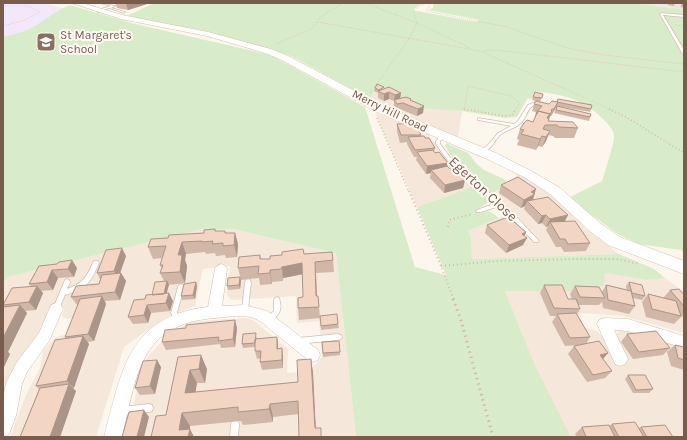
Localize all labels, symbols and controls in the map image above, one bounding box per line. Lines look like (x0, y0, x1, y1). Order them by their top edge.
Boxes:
place label: St Margaret's School (60, 28, 132, 56)
school or university icon: St Margaret's School (35, 31, 57, 53)
street label: Merry Hill Road (350, 87, 430, 135)
street label: Egerton Close (445, 153, 521, 225)

